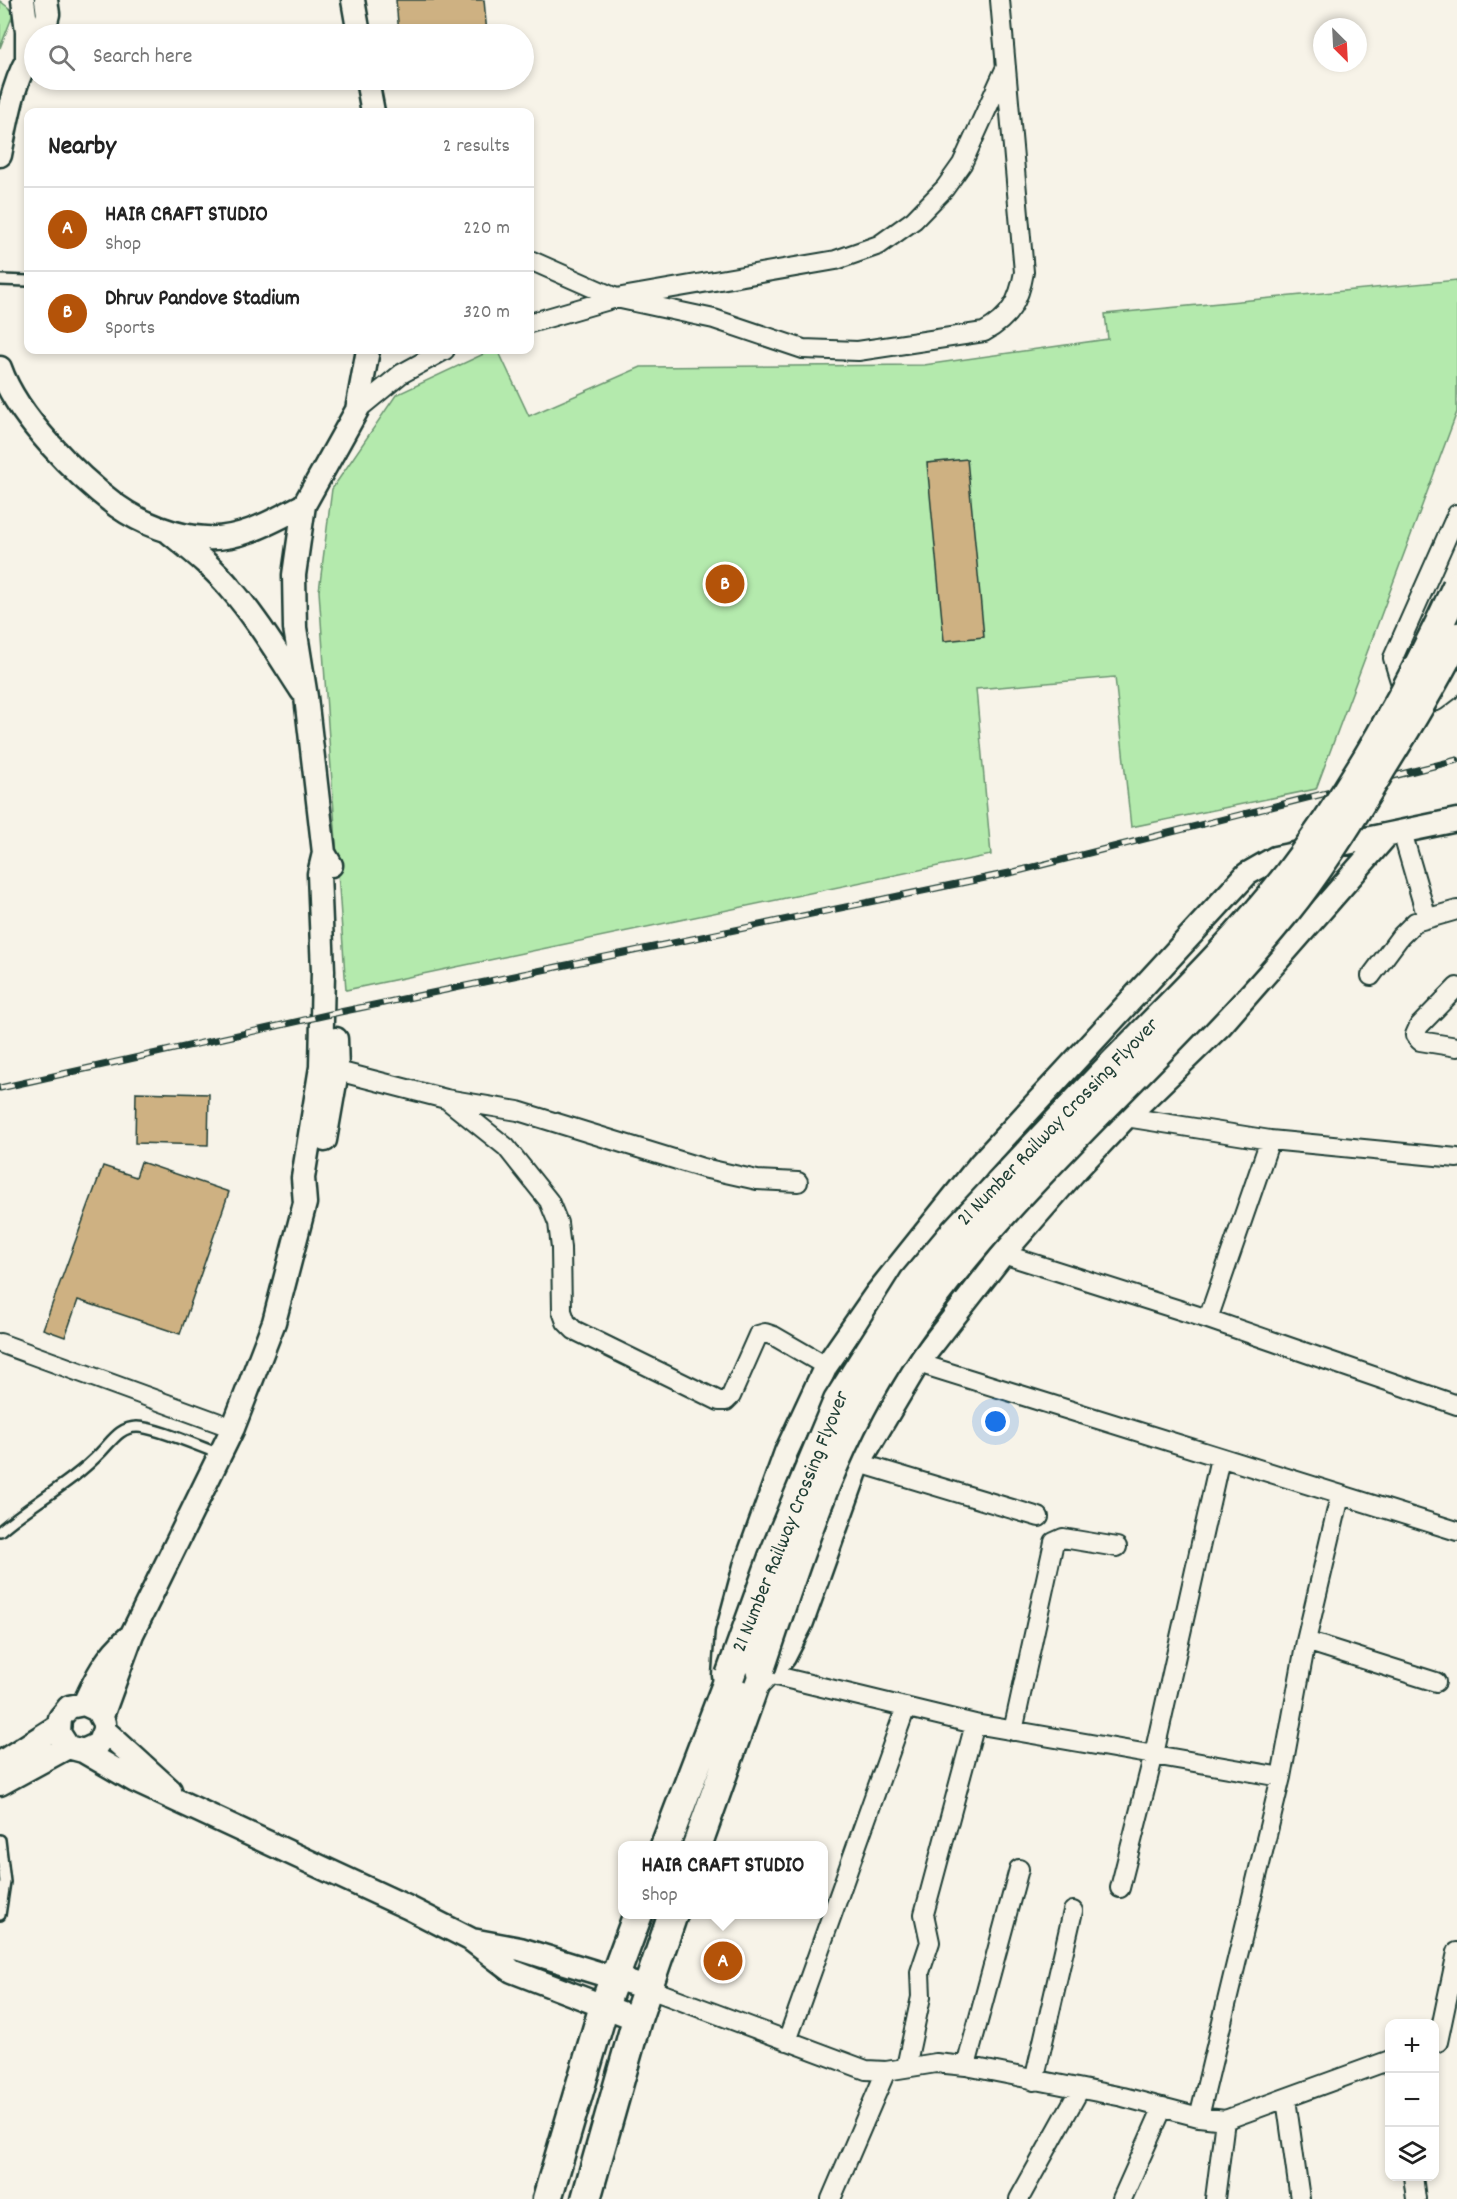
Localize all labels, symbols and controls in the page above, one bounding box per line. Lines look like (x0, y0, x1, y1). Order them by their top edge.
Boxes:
north arrow (1313, 18, 1367, 72)
search box (24, 24, 534, 90)
icon: search (45, 41, 78, 74)
text: Search here (93, 42, 192, 73)
text: Nearby (48, 129, 116, 166)
text: 2 results (443, 133, 510, 161)
text: HAIR CRAFT STUDIO (105, 200, 268, 231)
text: A (62, 215, 73, 243)
text: 220 m (463, 215, 510, 243)
text: Shop (105, 231, 141, 259)
text: Dhruv Pandove Stadium (105, 284, 300, 315)
text: B (63, 299, 72, 327)
text: 320 m (463, 299, 510, 327)
text: Sports (105, 315, 155, 343)
pin: B (706, 562, 744, 606)
street label: 21 Number Railway Crossing Flyover (951, 1012, 1167, 1234)
street label: 21 Number Railway Crossing Flyover (726, 1387, 858, 1657)
your location (981, 1407, 1010, 1436)
popup (618, 1841, 828, 1919)
text: HAIR CRAFT STUDIO (642, 1851, 805, 1882)
text: Shop (642, 1882, 678, 1910)
pin: A (704, 1938, 742, 1984)
map controls (1385, 2019, 1439, 2181)
button: + (1385, 2019, 1439, 2073)
button: − (1385, 2073, 1439, 2127)
button: layers (1385, 2127, 1439, 2181)

